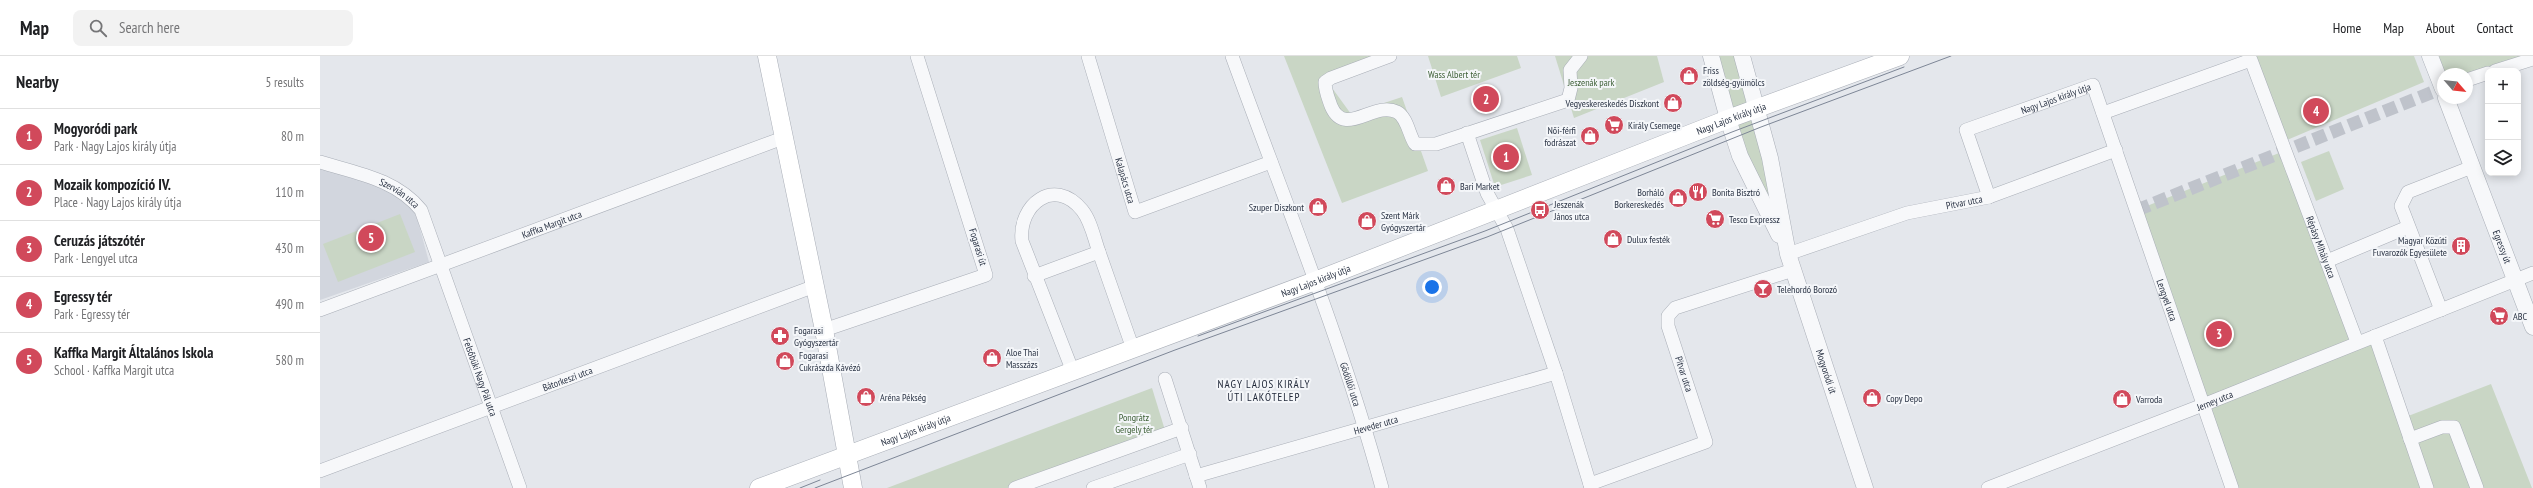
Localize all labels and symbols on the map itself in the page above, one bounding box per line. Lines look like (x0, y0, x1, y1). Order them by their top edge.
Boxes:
place label: Friss zöldség-gyümölcs (1703, 64, 1765, 89)
shop icon: Friss zöldség-gyümölcs (1678, 65, 1700, 87)
park label: Wass Albert tér (1428, 68, 1480, 81)
north arrow (2437, 68, 2473, 104)
park label: Jeszenák park (1567, 76, 1614, 89)
street label: Nagy Lajos király útja (2019, 80, 2092, 117)
pin: 2 (1473, 84, 1499, 114)
shop icon: Vegyeskereskedés Diszkont (1662, 92, 1684, 114)
pin: 4 (2303, 96, 2329, 126)
place label: Vegyeskereskedés Diszkont (1565, 97, 1659, 110)
street label: Nagy Lajos király útja (1694, 99, 1768, 137)
supermarket icon: Király Csemege (1603, 114, 1625, 136)
place label: Király Csemege (1628, 119, 1681, 132)
place label: Női-férfi fodrászat (1544, 124, 1576, 149)
shop icon: Női-férfi fodrászat (1579, 125, 1601, 147)
pin: 1 (1493, 142, 1519, 172)
street label: Kalapács utca (1112, 156, 1139, 205)
street label: Szervián utca (378, 175, 423, 211)
shop icon: Bari Market (1435, 175, 1457, 197)
place label: Bari Market (1460, 180, 1500, 193)
restaurant icon: Bonita Bisztró (1687, 181, 1709, 203)
place label: Borháló Borkereskedés (1614, 186, 1665, 211)
place label: Bonita Bisztró (1712, 186, 1760, 199)
shop icon: Borháló Borkereskedés (1667, 187, 1689, 209)
street label: Pitvar utca (1945, 192, 1983, 212)
shop icon: Szuper Diszkont (1307, 196, 1329, 218)
place label: Jeszenák János utca (1553, 198, 1589, 223)
bus stop icon: Jeszenák János utca (1529, 199, 1551, 221)
place label: Szuper Diszkont (1249, 201, 1304, 214)
street label: Kaffka Margit utca (520, 207, 583, 241)
supermarket icon: Tesco Expressz (1704, 208, 1726, 230)
place label: Szent Márk Gyógyszertár (1381, 209, 1426, 234)
shop icon: Szent Márk Gyógyszertár (1356, 210, 1378, 232)
place label: Tesco Expressz (1729, 213, 1780, 226)
street label: Répásy Mihály utca (2304, 214, 2339, 280)
pin: 5 (358, 223, 384, 253)
street label: Fogarasi út (966, 227, 990, 267)
shop icon: Dulux festék (1602, 228, 1624, 250)
street label: Egressy út (2490, 228, 2515, 266)
place label: Dulux festék (1627, 233, 1670, 246)
place label: Magyar Közúti Fuvarozók Egyesülete (2373, 234, 2447, 259)
building icon: Magyar Közúti Fuvarozók Egyesülete (2450, 235, 2472, 257)
street label: Nagy Lajos király útja (1279, 261, 1352, 300)
your location (1422, 277, 1442, 297)
street label: Lengyel utca (2154, 277, 2180, 323)
bar icon: Telehordó Borozó (1752, 278, 1774, 300)
place label: Telehordó Borozó (1777, 283, 1837, 296)
supermarket icon: ABC (2488, 305, 2510, 327)
place label: ABC (2513, 310, 2527, 323)
pin: 3 (2206, 319, 2232, 349)
place label: Fogarasi Gyógyszertár (794, 324, 839, 349)
pharmacy icon: Fogarasi Gyógyszertár (769, 325, 791, 347)
street label: Felsőbüki Nagy Pál utca (461, 336, 500, 418)
place label: Aloe Thai Masszázs (1006, 346, 1038, 371)
shop icon: Aloe Thai Masszázs (981, 347, 1003, 369)
street label: Mogyoródi út (1813, 348, 1840, 395)
place label: Fogarasi Cukrászda Kávézó (799, 349, 861, 374)
shop icon: Fogarasi Cukrászda Kávézó (774, 350, 796, 372)
street label: Pitvar utca (1672, 355, 1696, 393)
street label: Gödöllői utca (1337, 360, 1364, 408)
street label: Bátorkeszi utca (541, 363, 594, 394)
district label: NAGY LAJOS KIRÁLY ÚTI LAKÓTELEP (1218, 377, 1310, 404)
shop icon: Aréna Pékség (855, 386, 877, 408)
shop icon: Copy Depo (1861, 387, 1883, 409)
street label: Jerney utca (2194, 387, 2235, 414)
shop icon: Varroda (2111, 388, 2133, 410)
place label: Aréna Pékség (880, 391, 926, 404)
place label: Copy Depo (1886, 392, 1923, 405)
place label: Varroda (2135, 393, 2162, 406)
street label: Nagy Lajos király útja (879, 411, 952, 449)
park label: Pongrátz Gergely tér (1115, 411, 1153, 436)
street label: Heveder utca (1352, 412, 1399, 437)

